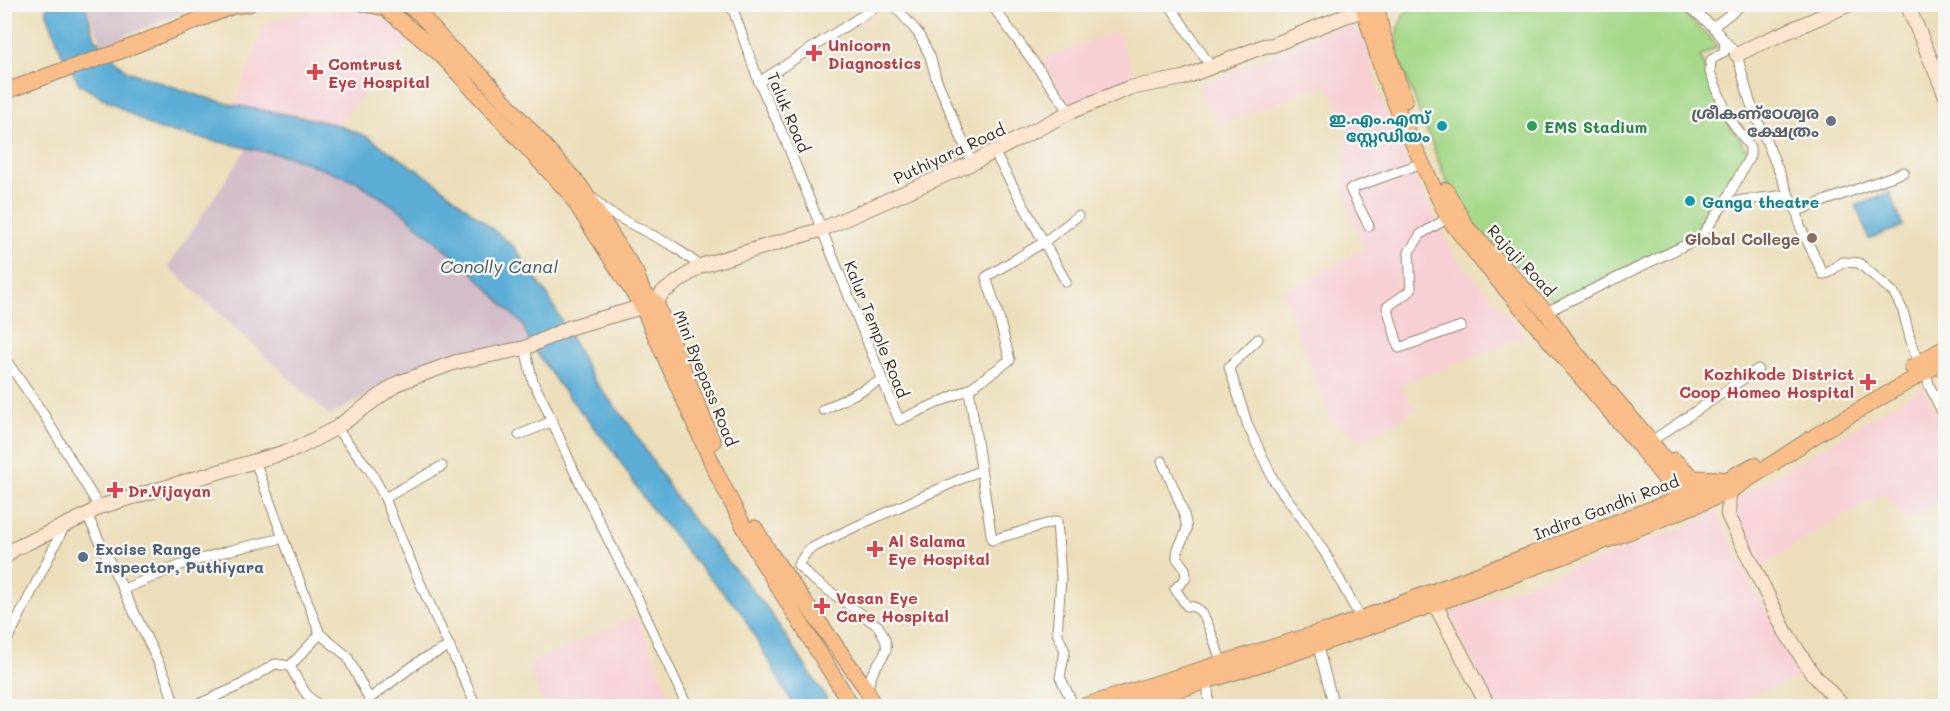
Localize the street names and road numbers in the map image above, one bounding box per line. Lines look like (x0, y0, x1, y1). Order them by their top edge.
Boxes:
street label: Taluk Road (763, 69, 815, 155)
street label: Puthiyara Road (890, 118, 1008, 188)
street label: Rajaji Road (1483, 220, 1561, 300)
street label: Kalur Temple Road (840, 257, 914, 401)
street label: Mini Byepass Road (669, 307, 743, 449)
street label: Indira Gandhi Road (1530, 470, 1682, 544)

